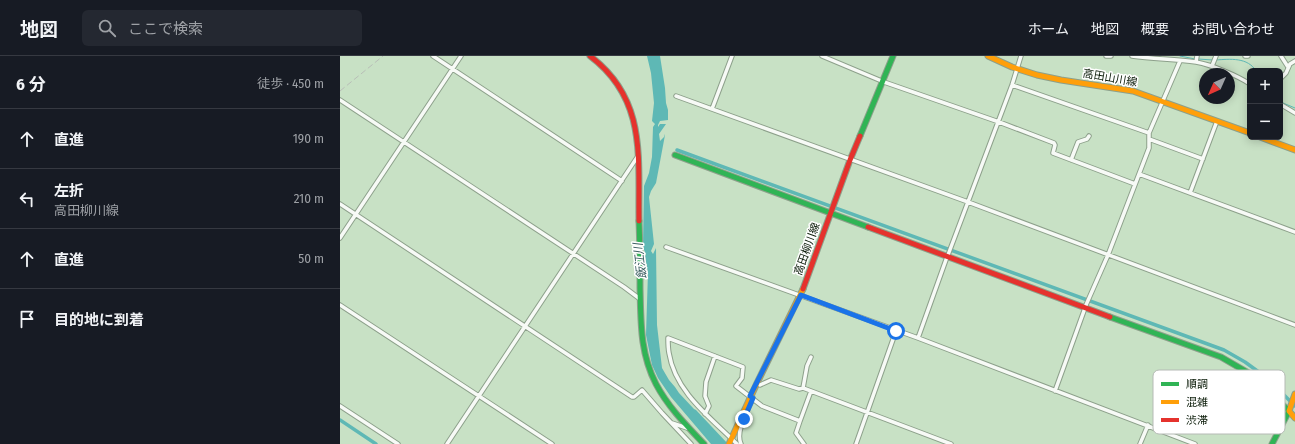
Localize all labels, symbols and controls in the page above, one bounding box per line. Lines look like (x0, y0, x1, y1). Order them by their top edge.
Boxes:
search box (82, 10, 362, 46)
icon: search (96, 17, 118, 39)
text: 地図 (20, 18, 58, 41)
text: ここで検索 (128, 20, 203, 38)
text: ホーム (1027, 21, 1069, 38)
text: 地図 (1091, 21, 1119, 38)
text: 概要 (1141, 21, 1169, 38)
text: お問い合わせ (1191, 21, 1275, 38)
street label: 高田山川線 (1082, 67, 1138, 89)
north arrow (1199, 68, 1235, 104)
map controls (1247, 68, 1283, 140)
button: + (1247, 68, 1283, 104)
text: 6 分 (16, 74, 45, 95)
text: 徒歩 · 450 m (257, 76, 324, 91)
button: − (1247, 104, 1283, 140)
icon: ahead (16, 128, 38, 150)
text: 直進 (54, 131, 84, 149)
text: 190 m (293, 131, 324, 146)
text: 左折 (54, 182, 84, 200)
icon: left (16, 188, 38, 210)
text: 210 m (294, 191, 324, 206)
text: 高田柳川線 (54, 203, 119, 218)
street label: 高田柳川線 (791, 221, 823, 277)
water label: 飯江川 (631, 240, 649, 280)
icon: ahead (16, 248, 38, 270)
text: 直進 (54, 251, 84, 269)
text: 50 m (298, 251, 324, 266)
icon: arrive (16, 308, 38, 330)
text: 目的地に到着 (54, 311, 144, 329)
route start (887, 322, 905, 340)
legend (1153, 370, 1285, 434)
text: 順調 (1186, 378, 1208, 391)
text: 混雑 (1186, 396, 1208, 409)
route end (735, 410, 753, 428)
text: 渋滞 (1186, 414, 1208, 427)

